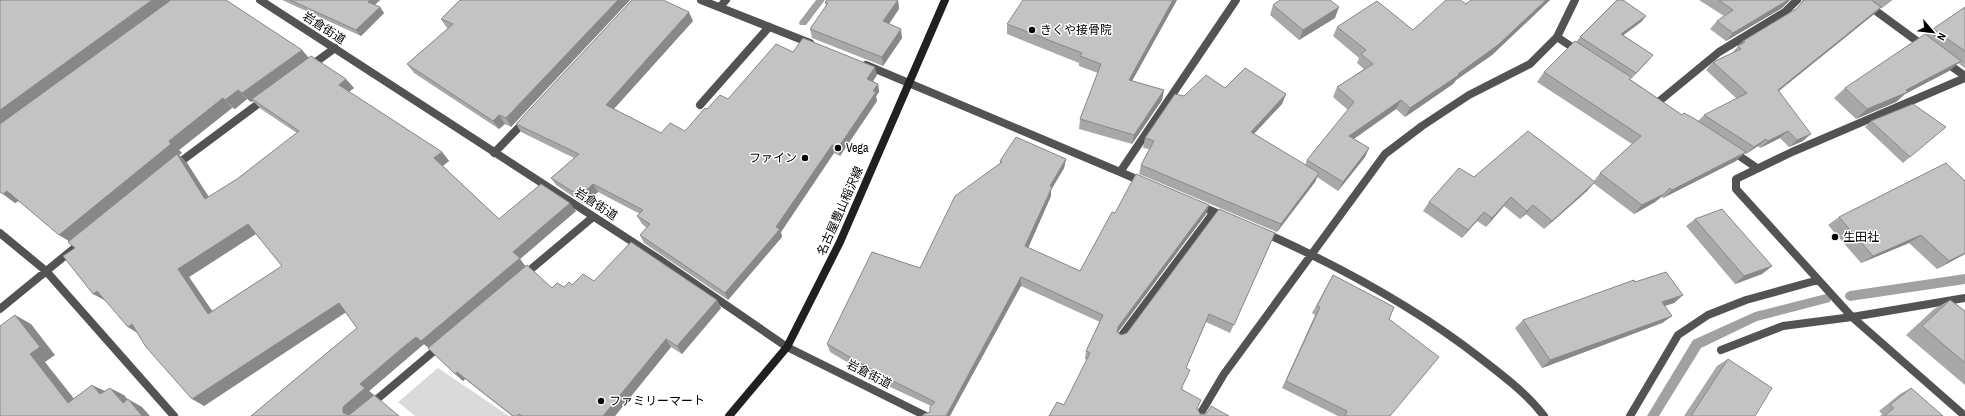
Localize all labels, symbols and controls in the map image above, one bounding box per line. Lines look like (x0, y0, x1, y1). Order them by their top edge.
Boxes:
street label: 岩倉街道 (300, 8, 348, 48)
north arrow (1913, 12, 1953, 52)
place label: きくや接骨院 (1040, 22, 1112, 38)
marker: きくや接骨院 (1027, 25, 1037, 35)
text: N (1934, 31, 1950, 43)
place label: Vega (846, 140, 869, 156)
marker: Vega (833, 143, 843, 153)
place label: ファイン (749, 150, 797, 166)
marker: ファイン (800, 153, 810, 163)
street label: 名古屋豊山稲沢線 (813, 164, 867, 258)
street label: 岩倉街道 (572, 184, 620, 224)
place label: 生田社 (1843, 229, 1879, 245)
marker: 生田社 (1830, 232, 1840, 242)
street label: 岩倉街道 (844, 356, 894, 392)
place label: ファミリーマート (609, 393, 705, 409)
marker: ファミリーマート (596, 396, 606, 406)

